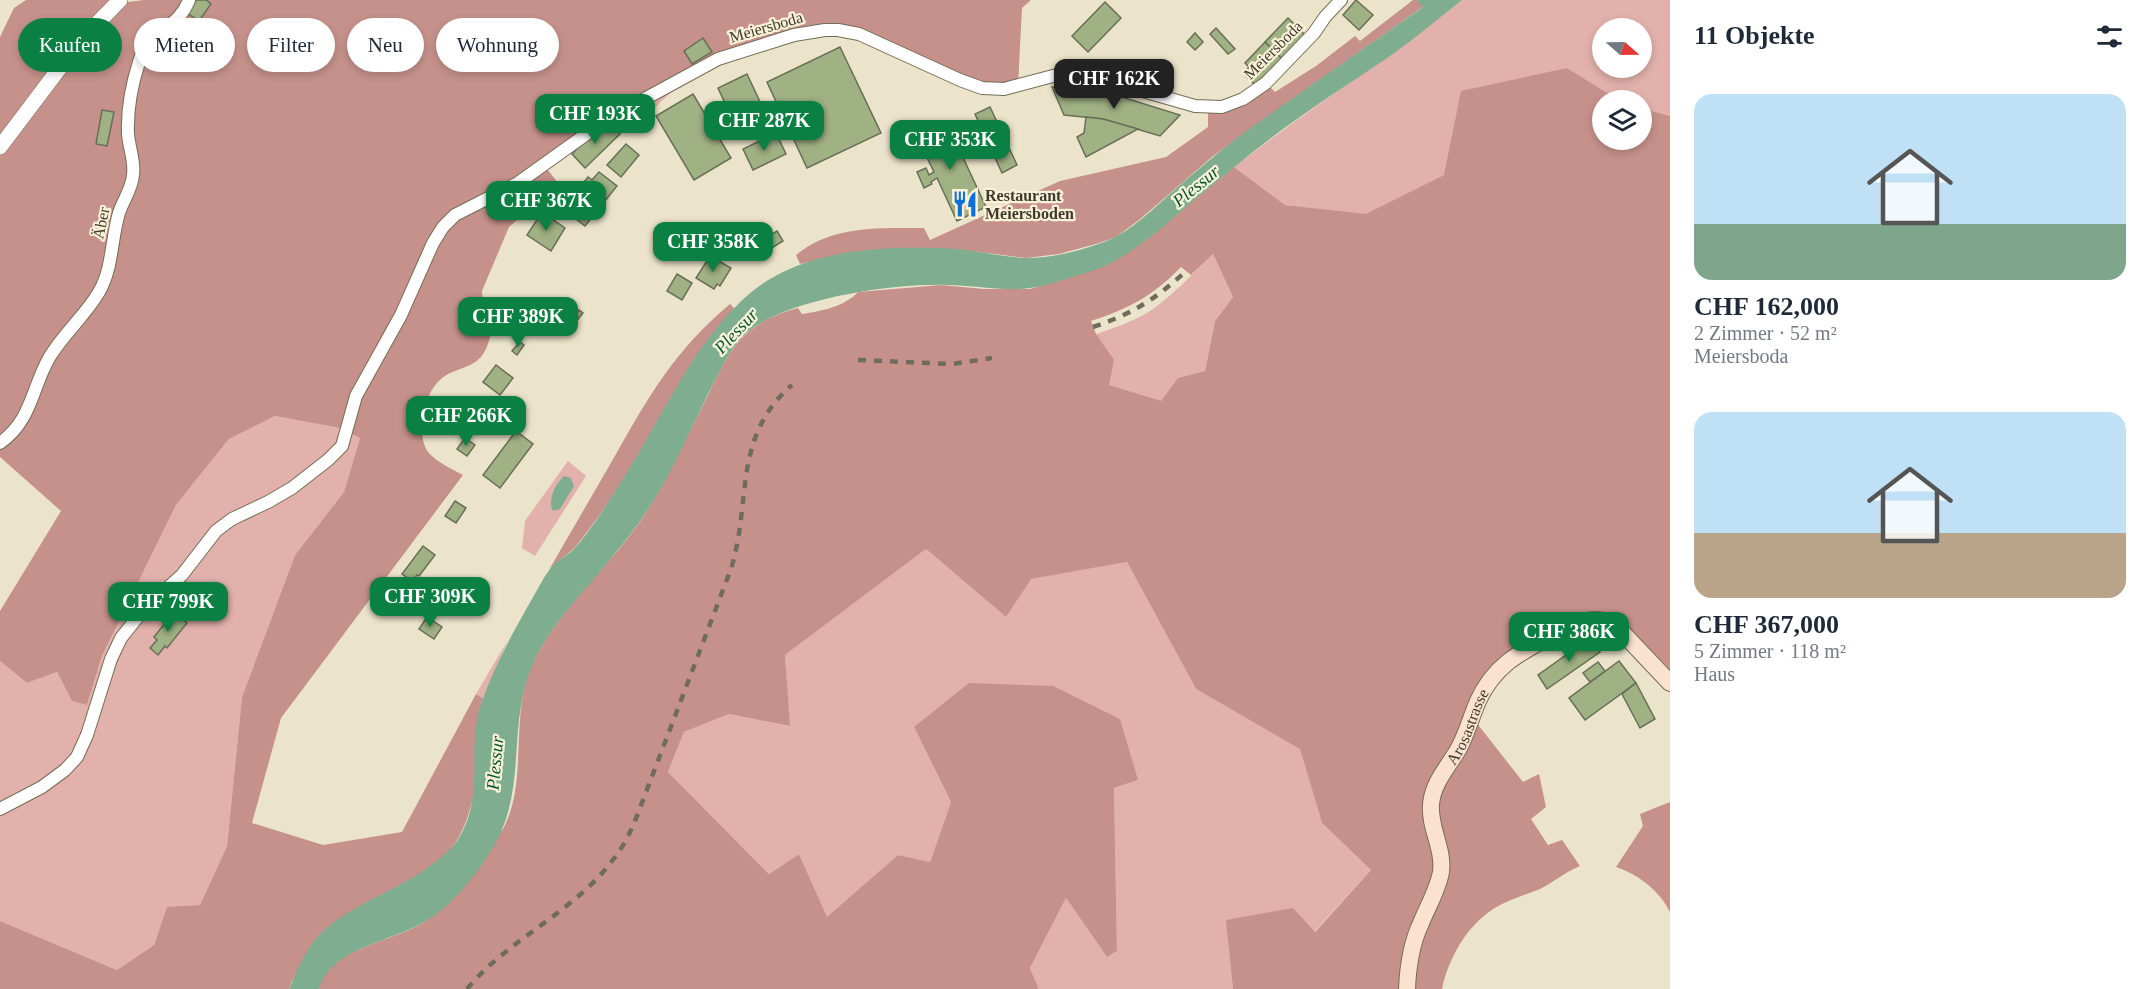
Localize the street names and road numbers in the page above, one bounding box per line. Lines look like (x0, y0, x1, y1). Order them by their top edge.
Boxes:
street label: Meiersboda (727, 8, 805, 46)
street label: Meiersboda (1240, 17, 1306, 83)
street label: Äber (89, 205, 113, 240)
street label: Arosastrasse (1443, 686, 1491, 768)

